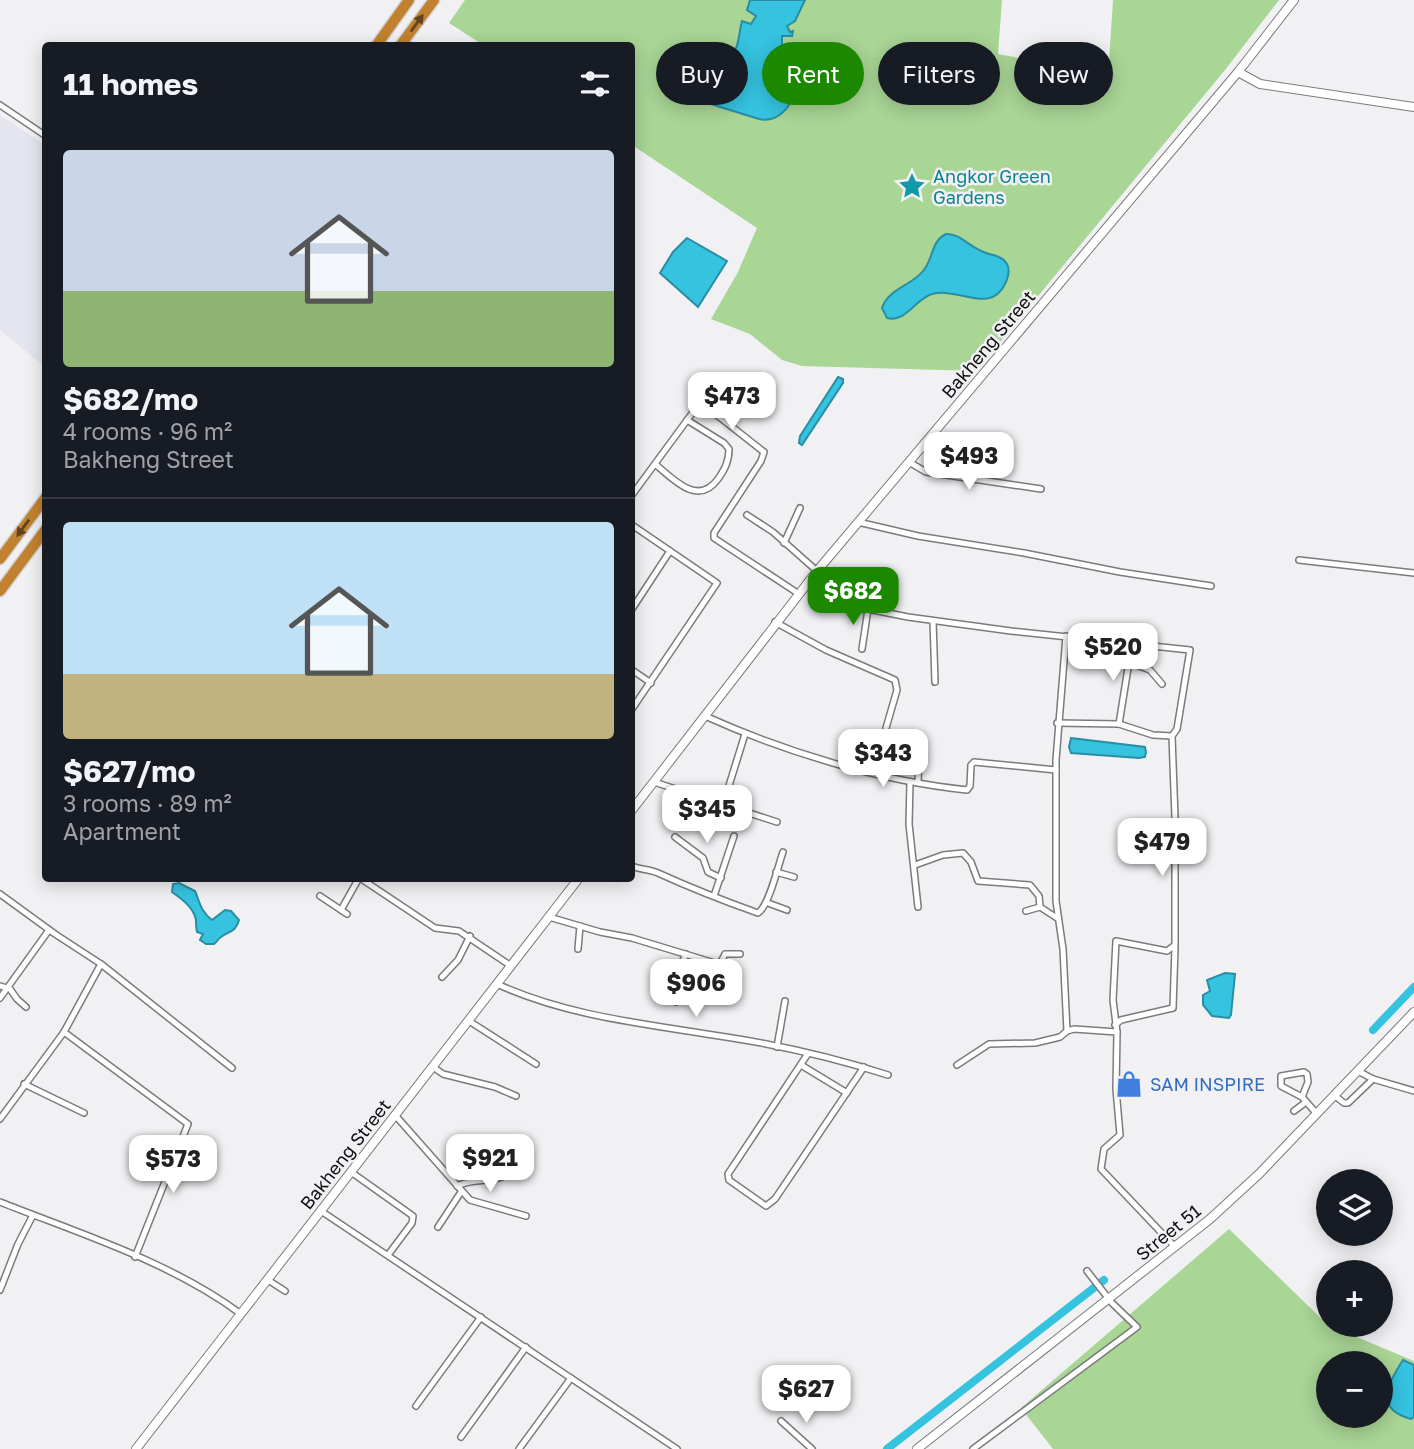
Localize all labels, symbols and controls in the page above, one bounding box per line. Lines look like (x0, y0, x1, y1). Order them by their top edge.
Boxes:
one-way arrow (410, 14, 424, 32)
chip: Buy (656, 42, 748, 105)
chip: Rent (762, 42, 864, 105)
chip: Filters (878, 42, 1000, 105)
chip: New (1014, 42, 1113, 105)
icon: filters (576, 65, 614, 103)
text: 11 homes (63, 66, 198, 102)
place label: Angkor Green Gardens (933, 165, 1051, 208)
place icon: Angkor Green Gardens (897, 171, 927, 201)
icon: home (276, 196, 402, 322)
street label: Bakheng Street (937, 286, 1039, 402)
pin: $473 (691, 372, 773, 432)
text: $682/mo (63, 381, 198, 417)
text: $473 (704, 381, 760, 409)
text: 4 rooms · 96 m² (63, 417, 232, 445)
pin: $493 (928, 433, 1010, 492)
text: $493 (940, 441, 998, 469)
text: Bakheng Street (63, 445, 234, 473)
one-way arrow (16, 519, 30, 537)
icon: home (276, 568, 402, 694)
pin: $682 (812, 568, 894, 627)
text: $682 (824, 576, 882, 604)
pin: $520 (1072, 624, 1154, 683)
text: $520 (1084, 632, 1142, 660)
pin: $343 (842, 730, 924, 789)
text: $343 (854, 738, 912, 766)
text: $627/mo (63, 753, 195, 789)
pin: $345 (666, 786, 748, 845)
text: 3 rooms · 89 m² (63, 789, 232, 817)
text: $345 (678, 794, 736, 822)
text: Apartment (63, 817, 181, 845)
pin: $479 (1121, 818, 1203, 878)
text: $479 (1134, 827, 1190, 855)
pin: $906 (655, 960, 737, 1019)
text: $906 (666, 968, 726, 996)
shop icon: SAM INSPIRE (1114, 1069, 1144, 1099)
place label: SAM INSPIRE (1150, 1073, 1265, 1095)
street label: Bakheng Street (295, 1094, 395, 1214)
pin: $921 (449, 1134, 531, 1194)
pin: $573 (132, 1136, 214, 1195)
text: $921 (462, 1143, 518, 1171)
text: $573 (145, 1144, 201, 1172)
map controls (1316, 1169, 1393, 1428)
button: layers (1316, 1169, 1393, 1246)
street label: Street 51 (1131, 1199, 1205, 1265)
button: + (1316, 1260, 1393, 1337)
button: − (1316, 1351, 1393, 1428)
pin: $627 (765, 1366, 847, 1425)
text: $627 (778, 1374, 834, 1402)

